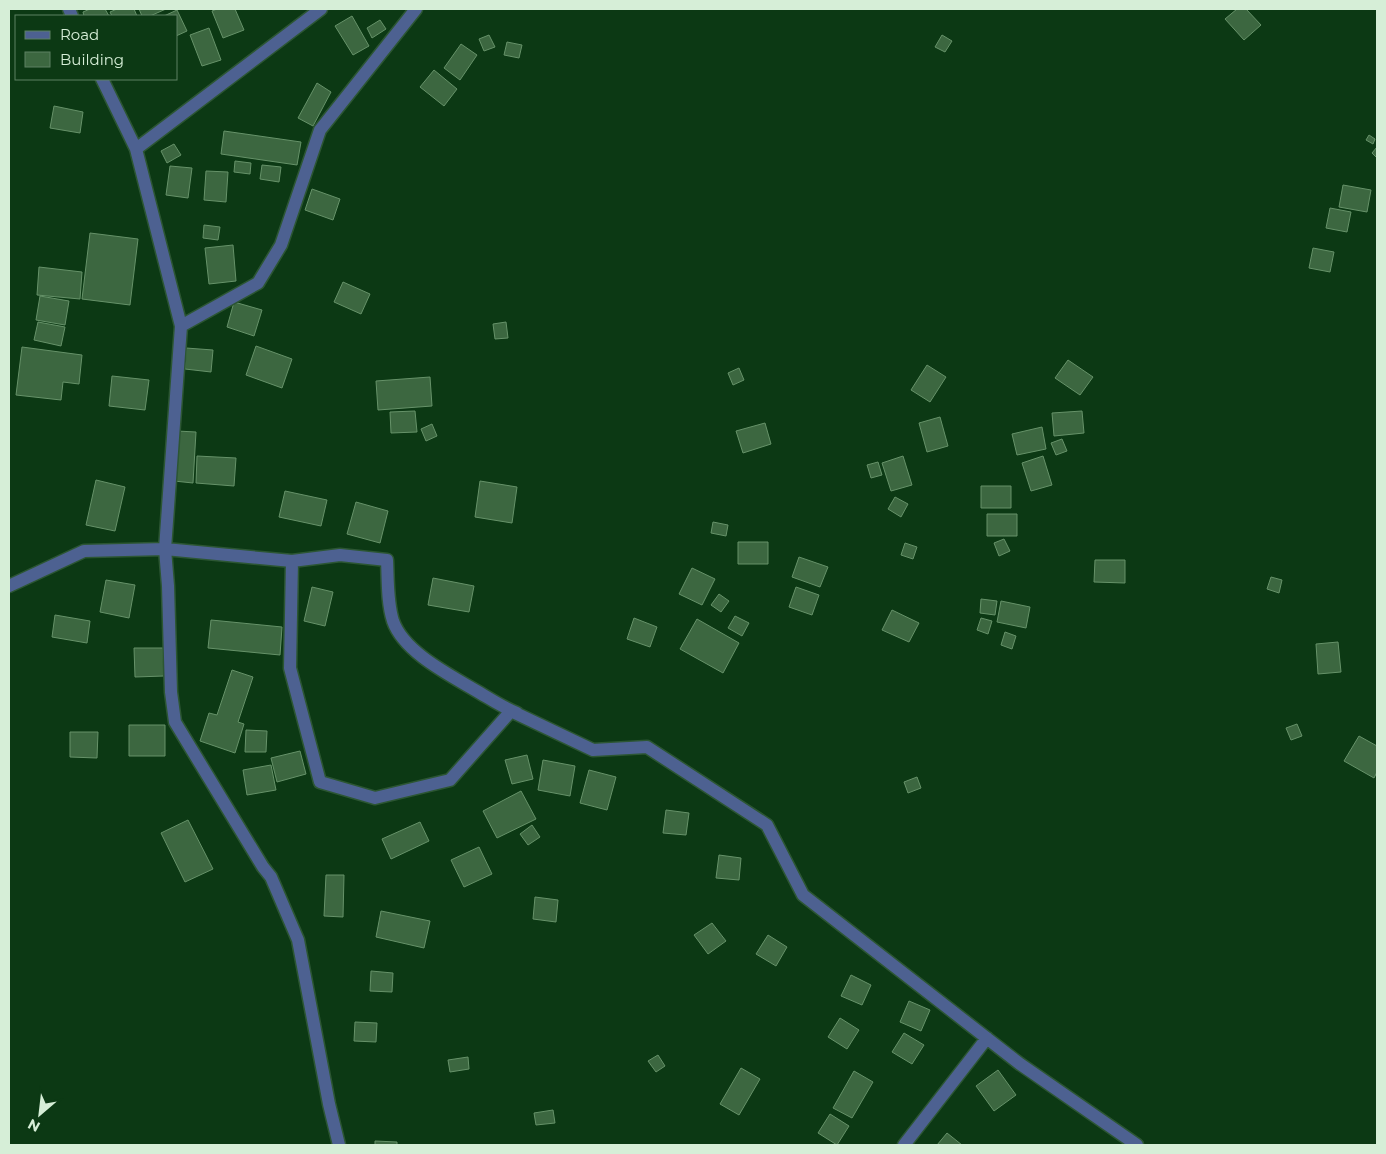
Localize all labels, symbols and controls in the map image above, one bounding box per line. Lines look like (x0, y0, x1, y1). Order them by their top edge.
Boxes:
legend (15, 15, 178, 80)
text: Road (60, 25, 99, 44)
text: Building (60, 50, 124, 69)
north arrow (15, 1089, 65, 1139)
text: N (25, 1115, 43, 1136)

